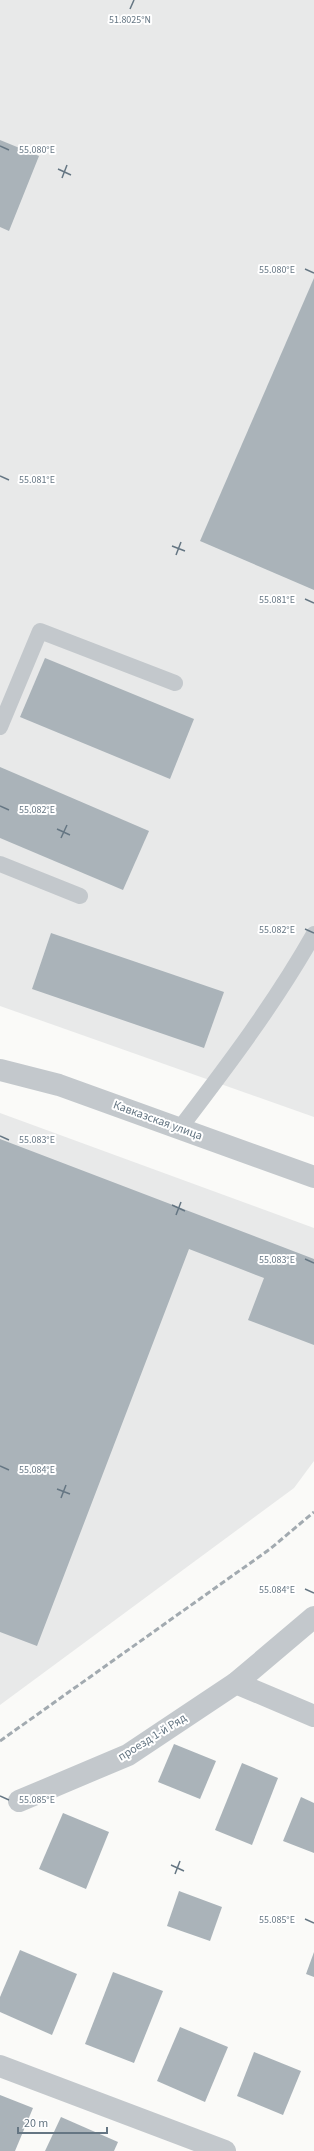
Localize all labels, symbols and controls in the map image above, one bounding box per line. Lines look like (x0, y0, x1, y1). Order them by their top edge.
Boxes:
text: 51.8025°N (109, 13, 151, 27)
text: 55.080°E (19, 143, 55, 157)
text: 55.080°E (259, 263, 295, 277)
text: 55.081°E (19, 473, 55, 487)
text: 55.081°E (259, 593, 295, 607)
text: 55.082°E (19, 803, 55, 817)
text: 55.082°E (259, 923, 295, 937)
street label: Кавказская улица (111, 1096, 205, 1145)
text: 55.083°E (19, 1133, 55, 1147)
text: 55.083°E (259, 1253, 295, 1267)
text: 55.084°E (19, 1463, 55, 1477)
text: 55.084°E (259, 1583, 295, 1597)
street label: проезд 1-й Ряд (115, 1709, 190, 1765)
text: 55.085°E (19, 1793, 55, 1807)
text: 55.085°E (259, 1913, 295, 1927)
scale bar (18, 2109, 107, 2135)
text: 20 m (24, 2115, 48, 2132)

